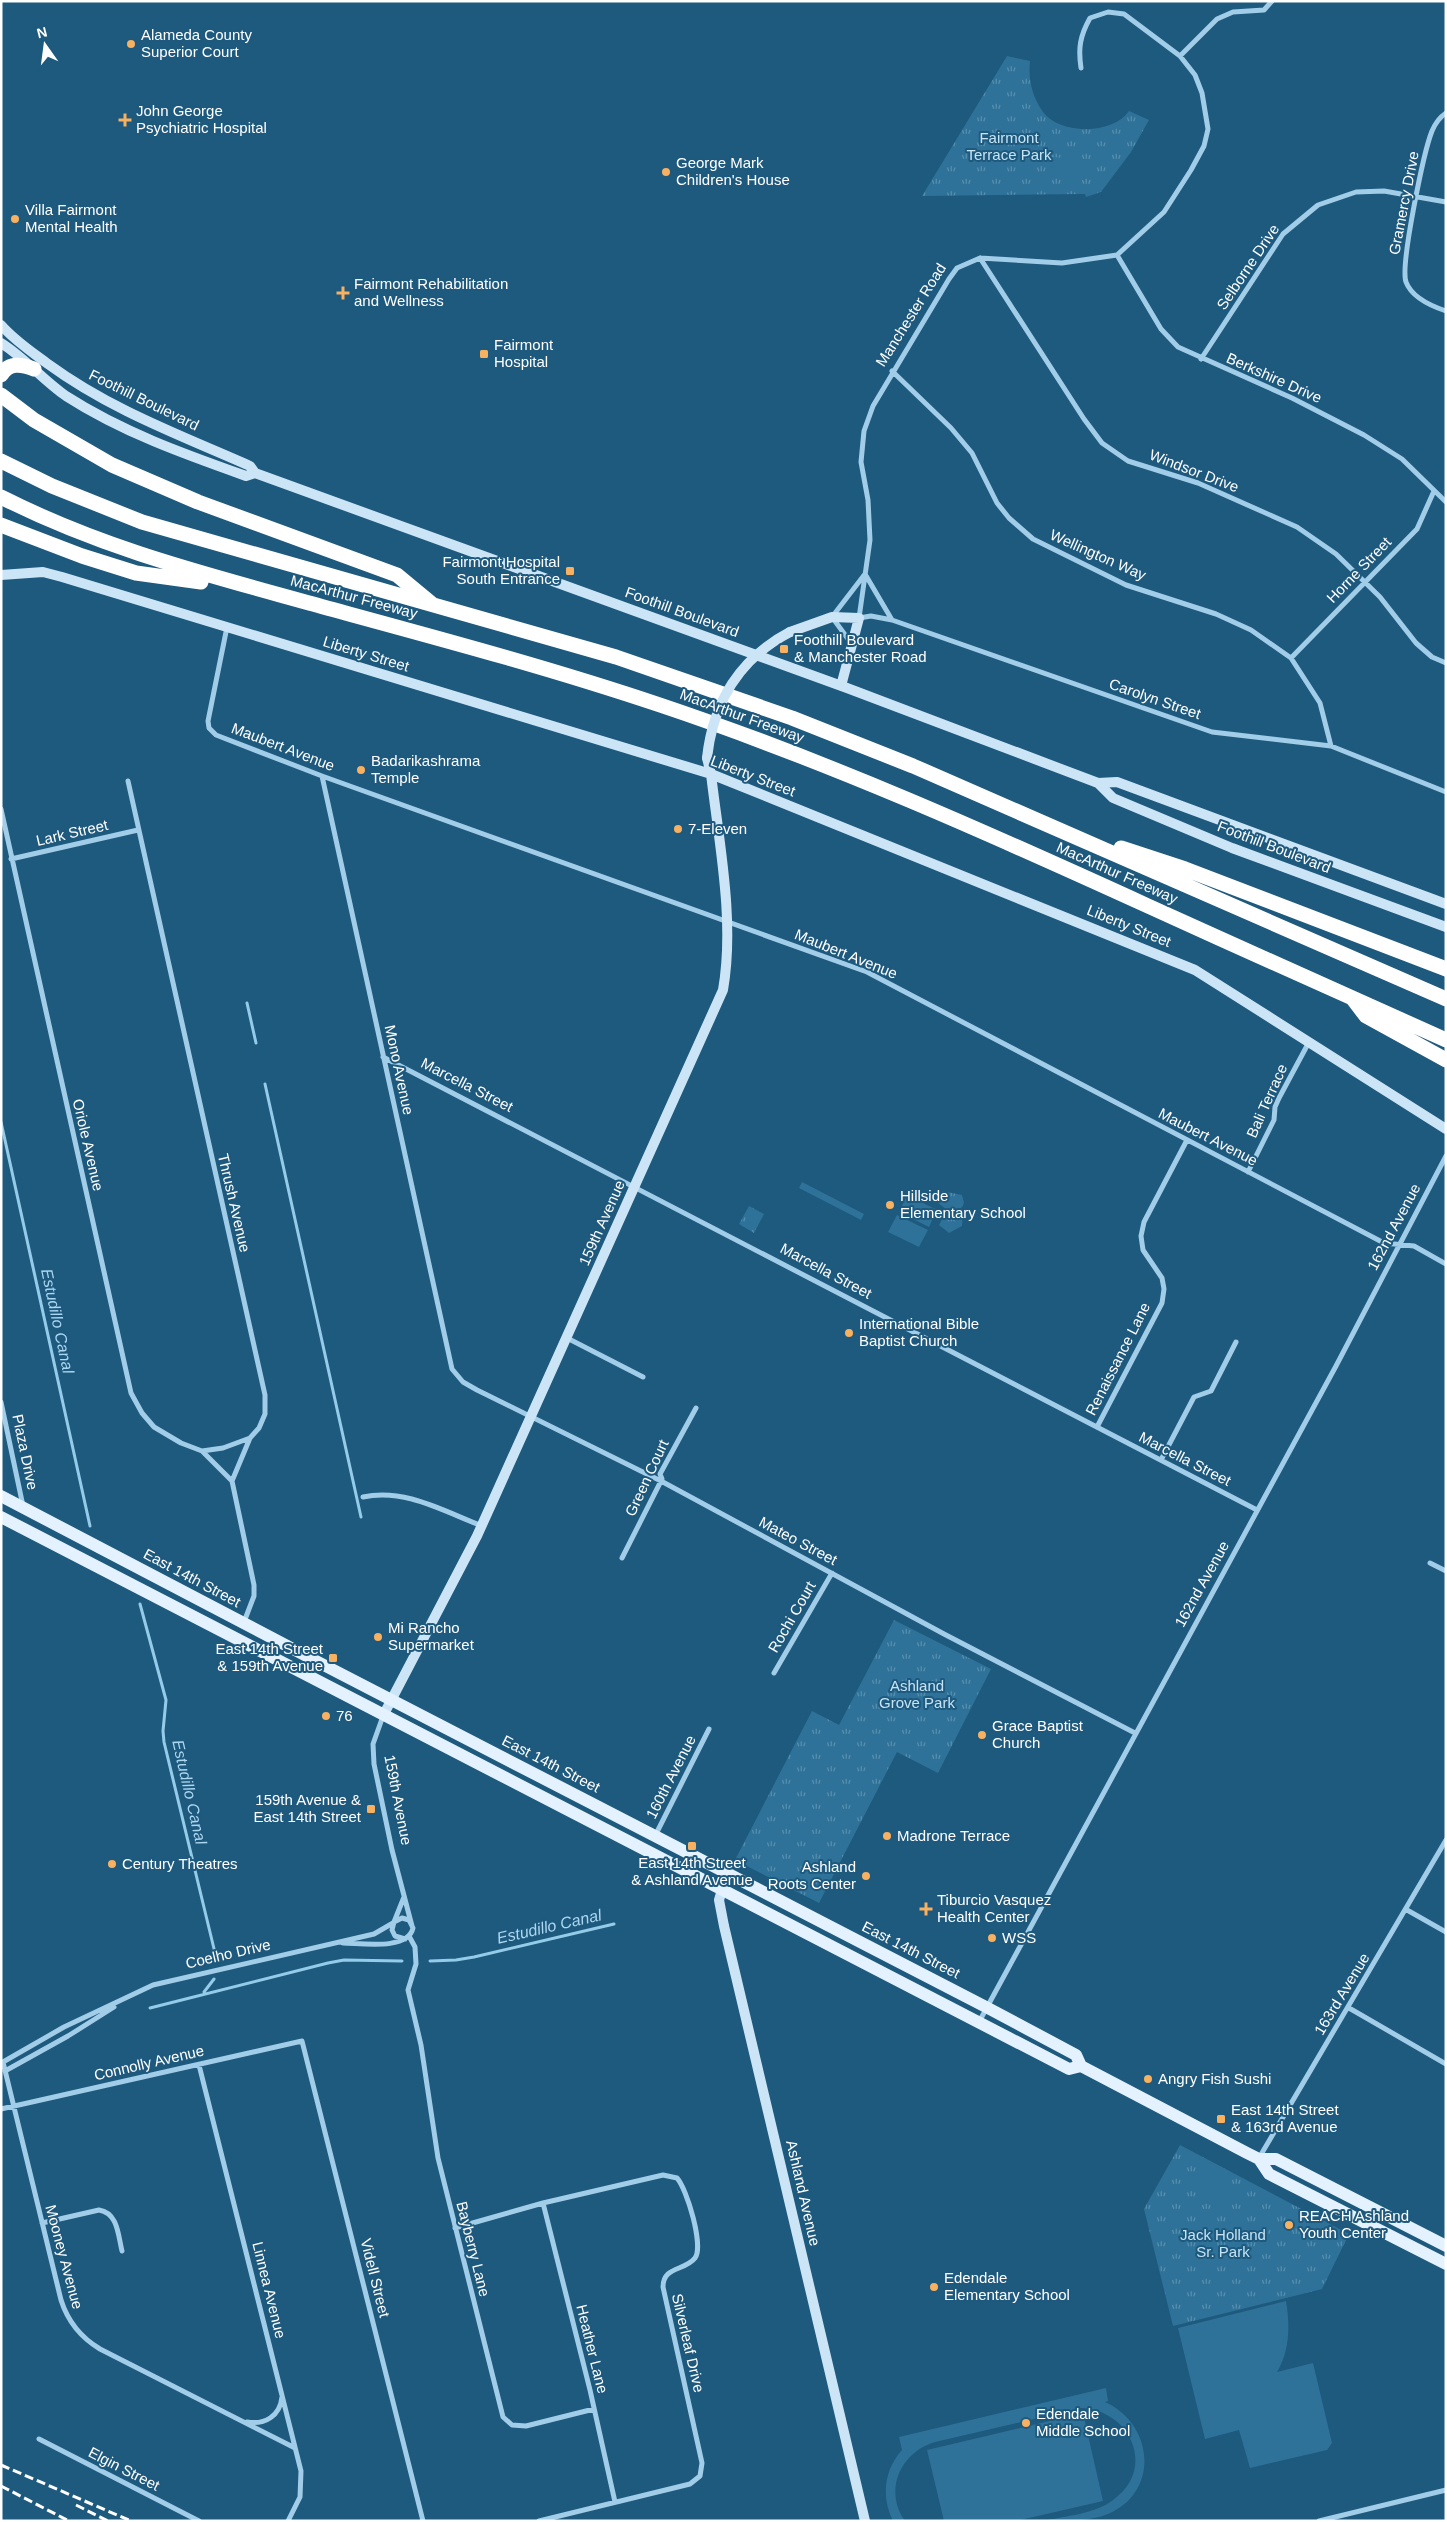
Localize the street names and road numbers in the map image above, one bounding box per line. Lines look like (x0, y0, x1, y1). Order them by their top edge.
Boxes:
street label: Gramercy Drive (1385, 150, 1422, 256)
street label: Selborne Drive (1213, 221, 1282, 313)
street label: Manchester Road (872, 260, 949, 369)
street label: Berkshire Drive (1224, 349, 1324, 406)
street label: Foothill Boulevard (87, 366, 202, 434)
street label: Windsor Drive (1147, 446, 1241, 495)
street label: Wellington Way (1048, 526, 1149, 584)
street label: Horne Street (1323, 533, 1395, 606)
street label: MacArthur Freeway (289, 571, 420, 622)
street label: Foothill Boulevard (623, 583, 741, 640)
street label: Liberty Street (321, 632, 412, 675)
street label: Carolyn Street (1107, 675, 1204, 722)
street label: MacArthur Freeway (678, 685, 807, 746)
street label: Maubert Avenue (229, 719, 337, 774)
street label: Liberty Street (708, 752, 799, 800)
street label: Lark Street (34, 816, 110, 849)
street label: Foothill Boulevard (1215, 817, 1333, 876)
street label: MacArthur Freeway (1054, 838, 1181, 907)
street label: Liberty Street (1085, 901, 1174, 950)
street label: Maubert Avenue (792, 925, 900, 982)
street label: Mono Avenue (382, 1023, 417, 1116)
street label: Marcella Street (418, 1054, 517, 1115)
street label: Bali Terrace (1243, 1061, 1290, 1140)
street label: Oriole Avenue (70, 1097, 107, 1193)
street label: Maubert Avenue (1156, 1104, 1261, 1169)
street label: Thrush Avenue (215, 1152, 254, 1254)
street label: 159th Avenue (575, 1178, 628, 1268)
street label: 162nd Avenue (1364, 1181, 1424, 1273)
street label: Marcella Street (778, 1239, 875, 1302)
street label: Renaissance Lane (1082, 1300, 1153, 1418)
street label: Plaza Drive (9, 1413, 42, 1491)
street label: Marcella Street (1136, 1428, 1235, 1489)
street label: Green Court (621, 1436, 672, 1519)
street label: Mateo Street (756, 1513, 841, 1569)
street label: 162nd Avenue (1171, 1538, 1232, 1630)
street label: East 14th Street (141, 1545, 244, 1611)
street label: Rochi Court (764, 1577, 819, 1655)
street label: East 14th Street (499, 1732, 604, 1796)
street label: 160th Avenue (642, 1732, 699, 1821)
street label: 159th Avenue (381, 1753, 416, 1846)
street label: East 14th Street (859, 1918, 964, 1982)
street label: Coelho Drive (184, 1935, 272, 1972)
street label: 163rd Avenue (1311, 1950, 1373, 2038)
street label: Connolly Avenue (92, 2042, 206, 2083)
street label: Ashland Avenue (783, 2138, 824, 2247)
street label: Bayberry Lane (453, 2199, 494, 2298)
street label: Mooney Avenue (42, 2203, 87, 2311)
street label: Videll Street (357, 2237, 394, 2320)
street label: Linnea Avenue (249, 2240, 290, 2340)
street label: Silverleaf Drive (669, 2292, 708, 2394)
street label: Heather Lane (573, 2303, 612, 2395)
street label: Elgin Street (86, 2443, 163, 2494)

